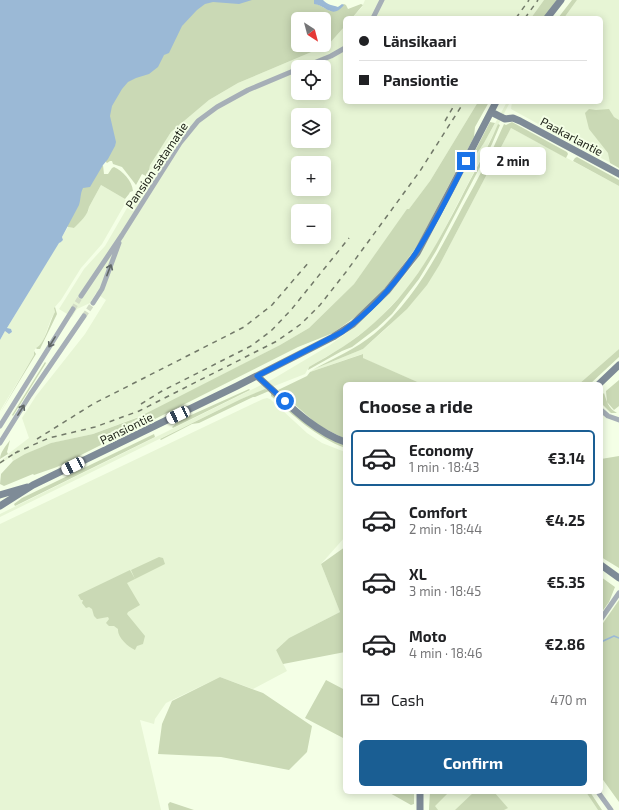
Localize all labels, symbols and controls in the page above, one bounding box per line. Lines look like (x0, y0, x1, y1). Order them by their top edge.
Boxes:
north arrow (291, 12, 331, 52)
map controls (291, 12, 331, 244)
text: Länsikaari (383, 32, 457, 50)
button: locate (291, 60, 331, 100)
text: Pansiontie (383, 71, 459, 89)
button: layers (291, 108, 331, 148)
street label: Paakarlantie (538, 114, 606, 158)
street label: Pansion satamatie (122, 119, 190, 211)
callout: 2 min (480, 147, 546, 175)
route end (457, 152, 475, 170)
text: 2 min (496, 153, 530, 169)
button: + (291, 156, 331, 196)
button: − (291, 204, 331, 244)
one-way arrow (106, 264, 114, 276)
one-way arrow (48, 336, 56, 348)
route start (276, 392, 294, 410)
text: Choose a ride (359, 395, 473, 417)
car (165, 404, 191, 426)
one-way arrow (17, 405, 25, 416)
street label: Pansiontie (97, 409, 155, 447)
icon: car (361, 440, 397, 476)
text: Economy (409, 441, 474, 459)
text: €3.14 (548, 449, 585, 467)
car (60, 455, 86, 477)
text: 1 min · 18:43 (409, 459, 479, 475)
icon: car (361, 502, 397, 538)
text: Comfort (409, 503, 467, 521)
text: €4.25 (545, 511, 585, 529)
text: 2 min · 18:44 (409, 521, 482, 537)
icon: car (361, 564, 397, 600)
text: XL (409, 565, 427, 583)
text: €5.35 (547, 573, 585, 591)
text: 3 min · 18:45 (409, 583, 481, 599)
icon: car (361, 626, 397, 662)
text: Moto (409, 627, 447, 645)
text: €2.86 (545, 635, 585, 653)
text: 4 min · 18:46 (409, 645, 483, 661)
icon: cash (359, 689, 381, 711)
text: Cash (391, 691, 424, 709)
text: 470 m (550, 692, 587, 708)
button: Confirm (359, 740, 587, 786)

